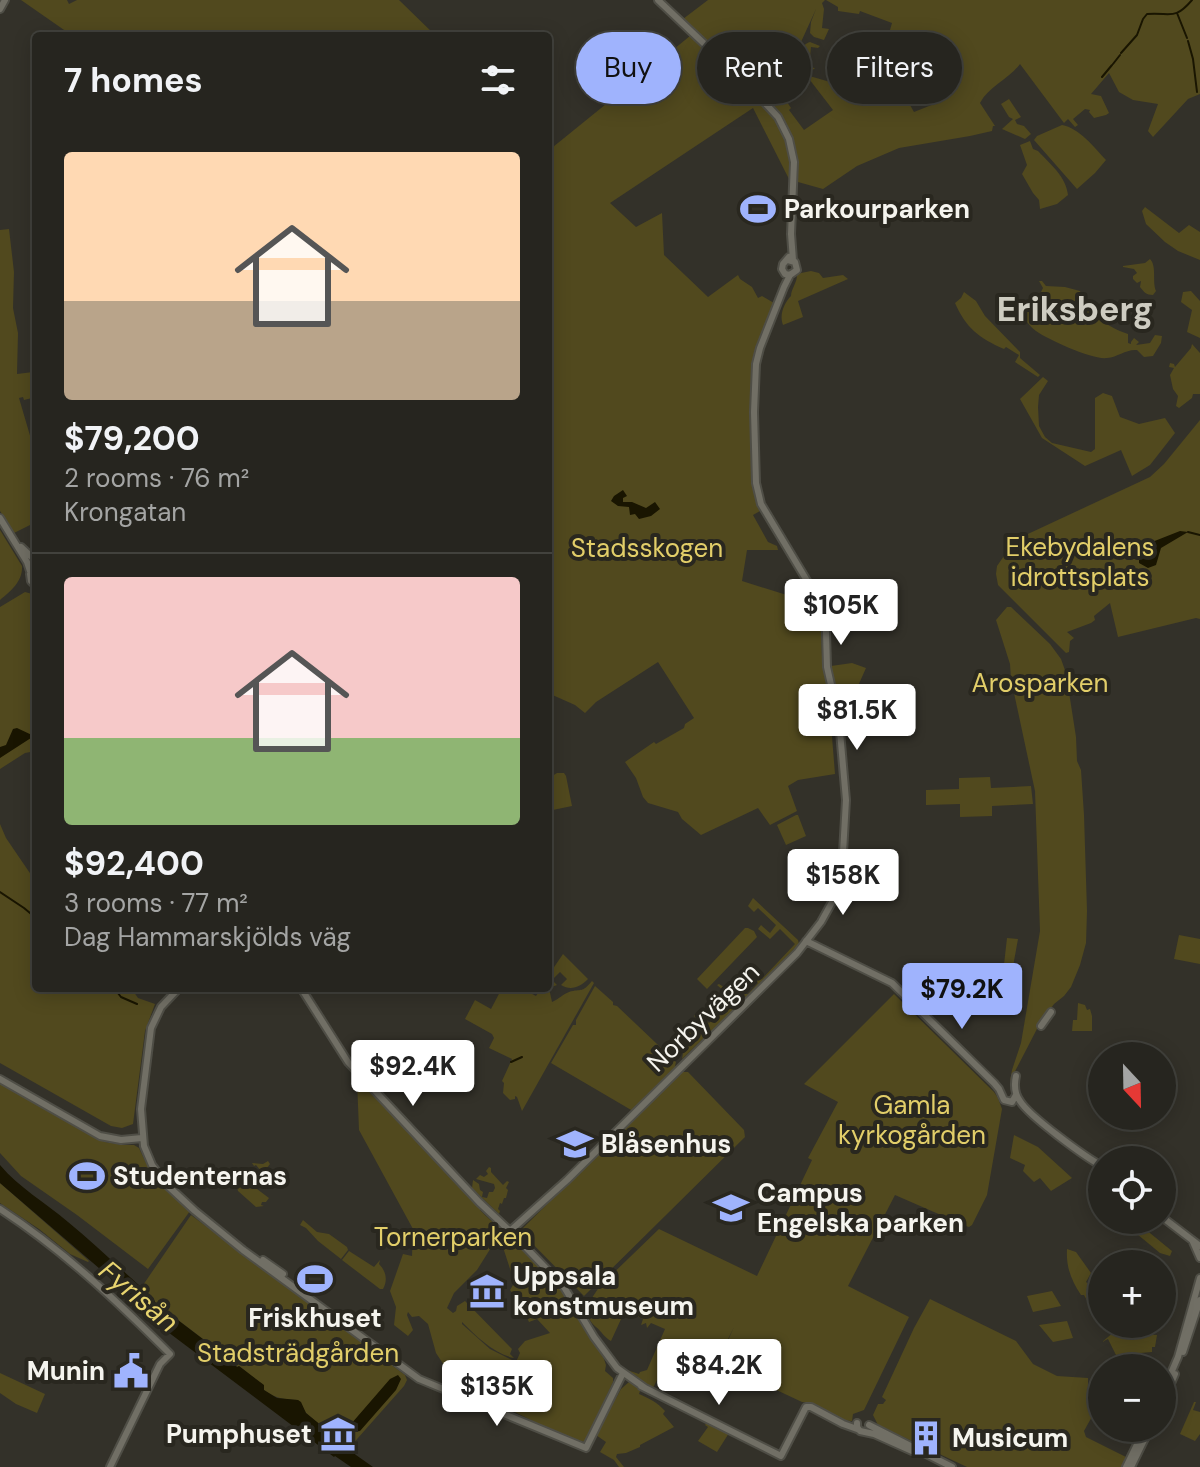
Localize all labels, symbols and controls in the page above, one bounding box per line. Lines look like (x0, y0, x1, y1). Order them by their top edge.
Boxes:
chip: Buy (576, 32, 681, 104)
chip: Rent (697, 32, 811, 104)
chip: Filters (827, 32, 962, 104)
text: 7 homes (64, 58, 203, 103)
icon: filters (476, 58, 520, 102)
sports icon: Parkourparken (739, 190, 777, 228)
place label: Parkourparken (784, 192, 970, 226)
icon: home (220, 204, 364, 348)
district label: Eriksberg (997, 287, 1153, 332)
text: $79,200 (64, 416, 200, 461)
text: 2 rooms · 76 m² (64, 461, 249, 495)
text: Krongatan (64, 495, 186, 529)
park label: Ekebydalens idrottsplats (1005, 530, 1155, 594)
park label: Stadsskogen (571, 531, 723, 565)
pin: $105K (785, 579, 897, 647)
text: $105K (803, 588, 879, 622)
icon: home (220, 629, 364, 773)
park label: Arosparken (972, 666, 1108, 700)
pin: $81.5K (792, 684, 922, 752)
text: $81.5K (817, 693, 897, 727)
text: $92,400 (64, 841, 204, 886)
pin: $158K (787, 849, 899, 917)
text: $158K (806, 858, 880, 892)
text: 3 rooms · 77 m² (64, 886, 248, 920)
text: Dag Hammarskjölds väg (64, 920, 351, 954)
street label: Norbyvägen (640, 955, 766, 1079)
pin: $79.2K (897, 963, 1027, 1031)
text: $79.2K (920, 972, 1004, 1006)
pin: $92.4K (348, 1040, 478, 1108)
north arrow (1088, 1042, 1176, 1130)
map controls (1088, 1042, 1176, 1442)
text: $92.4K (369, 1049, 457, 1083)
park label: Gamla kyrkogården (838, 1088, 986, 1152)
school or university icon: Blåsenhus (556, 1125, 594, 1163)
place label: Blåsenhus (601, 1127, 731, 1161)
button: locate (1088, 1146, 1176, 1234)
sports icon: Studenternas (68, 1157, 106, 1195)
place label: Studenternas (113, 1159, 287, 1193)
place label: Campus Engelska parken (757, 1176, 964, 1240)
school or university icon: Campus Engelska parken (712, 1189, 750, 1227)
park label: Tornerparken (374, 1220, 532, 1254)
button: + (1088, 1250, 1176, 1338)
water label: Fyrisån (91, 1252, 186, 1341)
place label: Uppsala konstmuseum (513, 1259, 694, 1323)
sports icon: Friskhuset (296, 1260, 334, 1298)
museum icon: Uppsala konstmuseum (468, 1272, 506, 1310)
place label: Friskhuset (248, 1301, 382, 1335)
park label: Stadsträdgården (197, 1336, 399, 1370)
pin: $84.2K (654, 1339, 784, 1407)
text: $84.2K (675, 1348, 763, 1382)
public building icon: Munin (112, 1352, 150, 1390)
place label: Munin (27, 1354, 105, 1388)
button: − (1088, 1354, 1176, 1442)
pin: $135K (441, 1360, 553, 1428)
text: $135K (460, 1369, 534, 1403)
museum icon: Pumphuset (319, 1415, 357, 1453)
place label: Pumphuset (166, 1417, 312, 1451)
building icon: Musicum (907, 1419, 945, 1457)
place label: Musicum (952, 1421, 1068, 1455)

